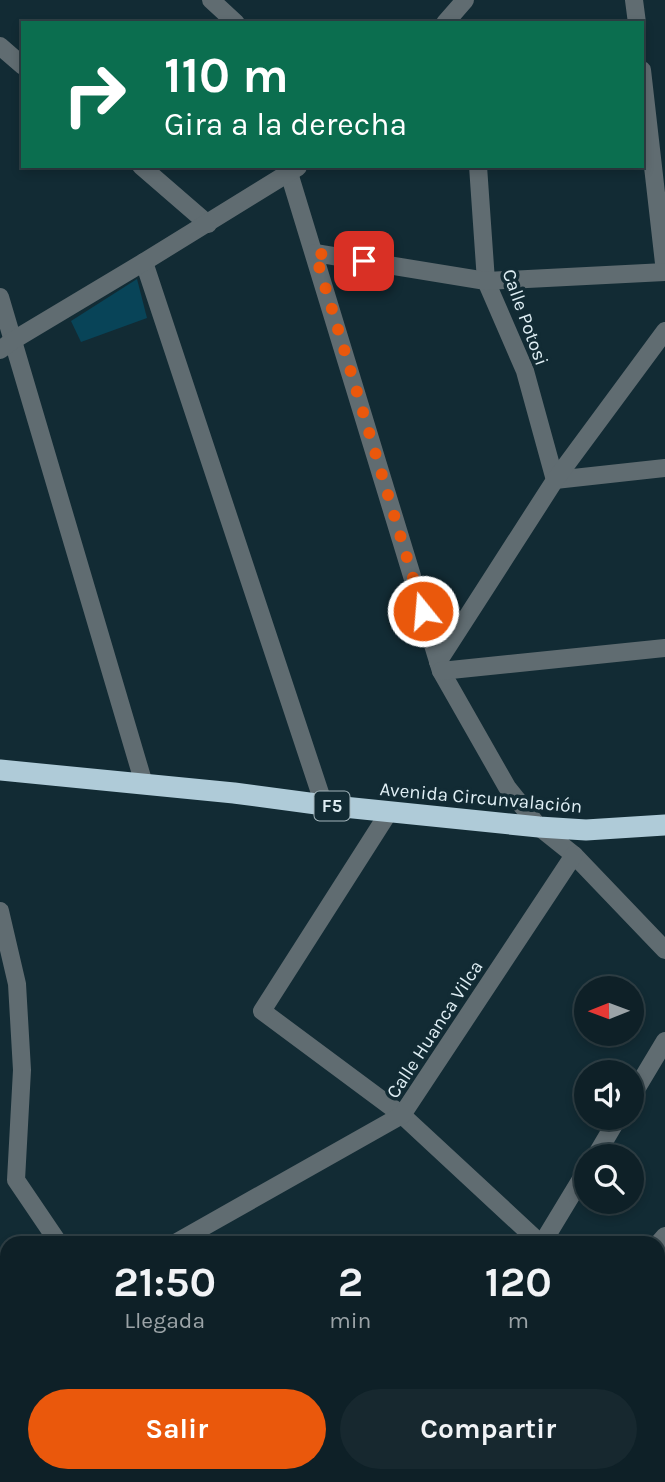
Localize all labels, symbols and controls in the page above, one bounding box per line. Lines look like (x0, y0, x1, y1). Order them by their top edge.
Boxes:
text: 110 m (164, 47, 289, 104)
icon: right (49, 49, 140, 140)
text: Gira a la derecha (164, 106, 407, 143)
pin (334, 231, 394, 291)
icon: arrive (345, 242, 383, 280)
street label: Calle Potosi (497, 266, 553, 369)
position arrow (386, 574, 460, 648)
street label: Avenida Circunvalación (379, 778, 583, 818)
road number: F5 (314, 792, 350, 820)
street label: Calle Huanca Vilca (382, 957, 488, 1103)
north arrow (574, 976, 644, 1046)
map controls (574, 976, 644, 1214)
button: sound (574, 1060, 644, 1130)
button: search (574, 1144, 644, 1214)
text: 21:50 (113, 1257, 216, 1307)
text: 2 (338, 1257, 363, 1307)
text: 120 (485, 1257, 552, 1307)
text: Llegada (124, 1307, 205, 1334)
text: min (329, 1307, 372, 1334)
text: m (507, 1307, 529, 1334)
button: Salir (28, 1389, 326, 1469)
button: Compartir (340, 1389, 637, 1469)

